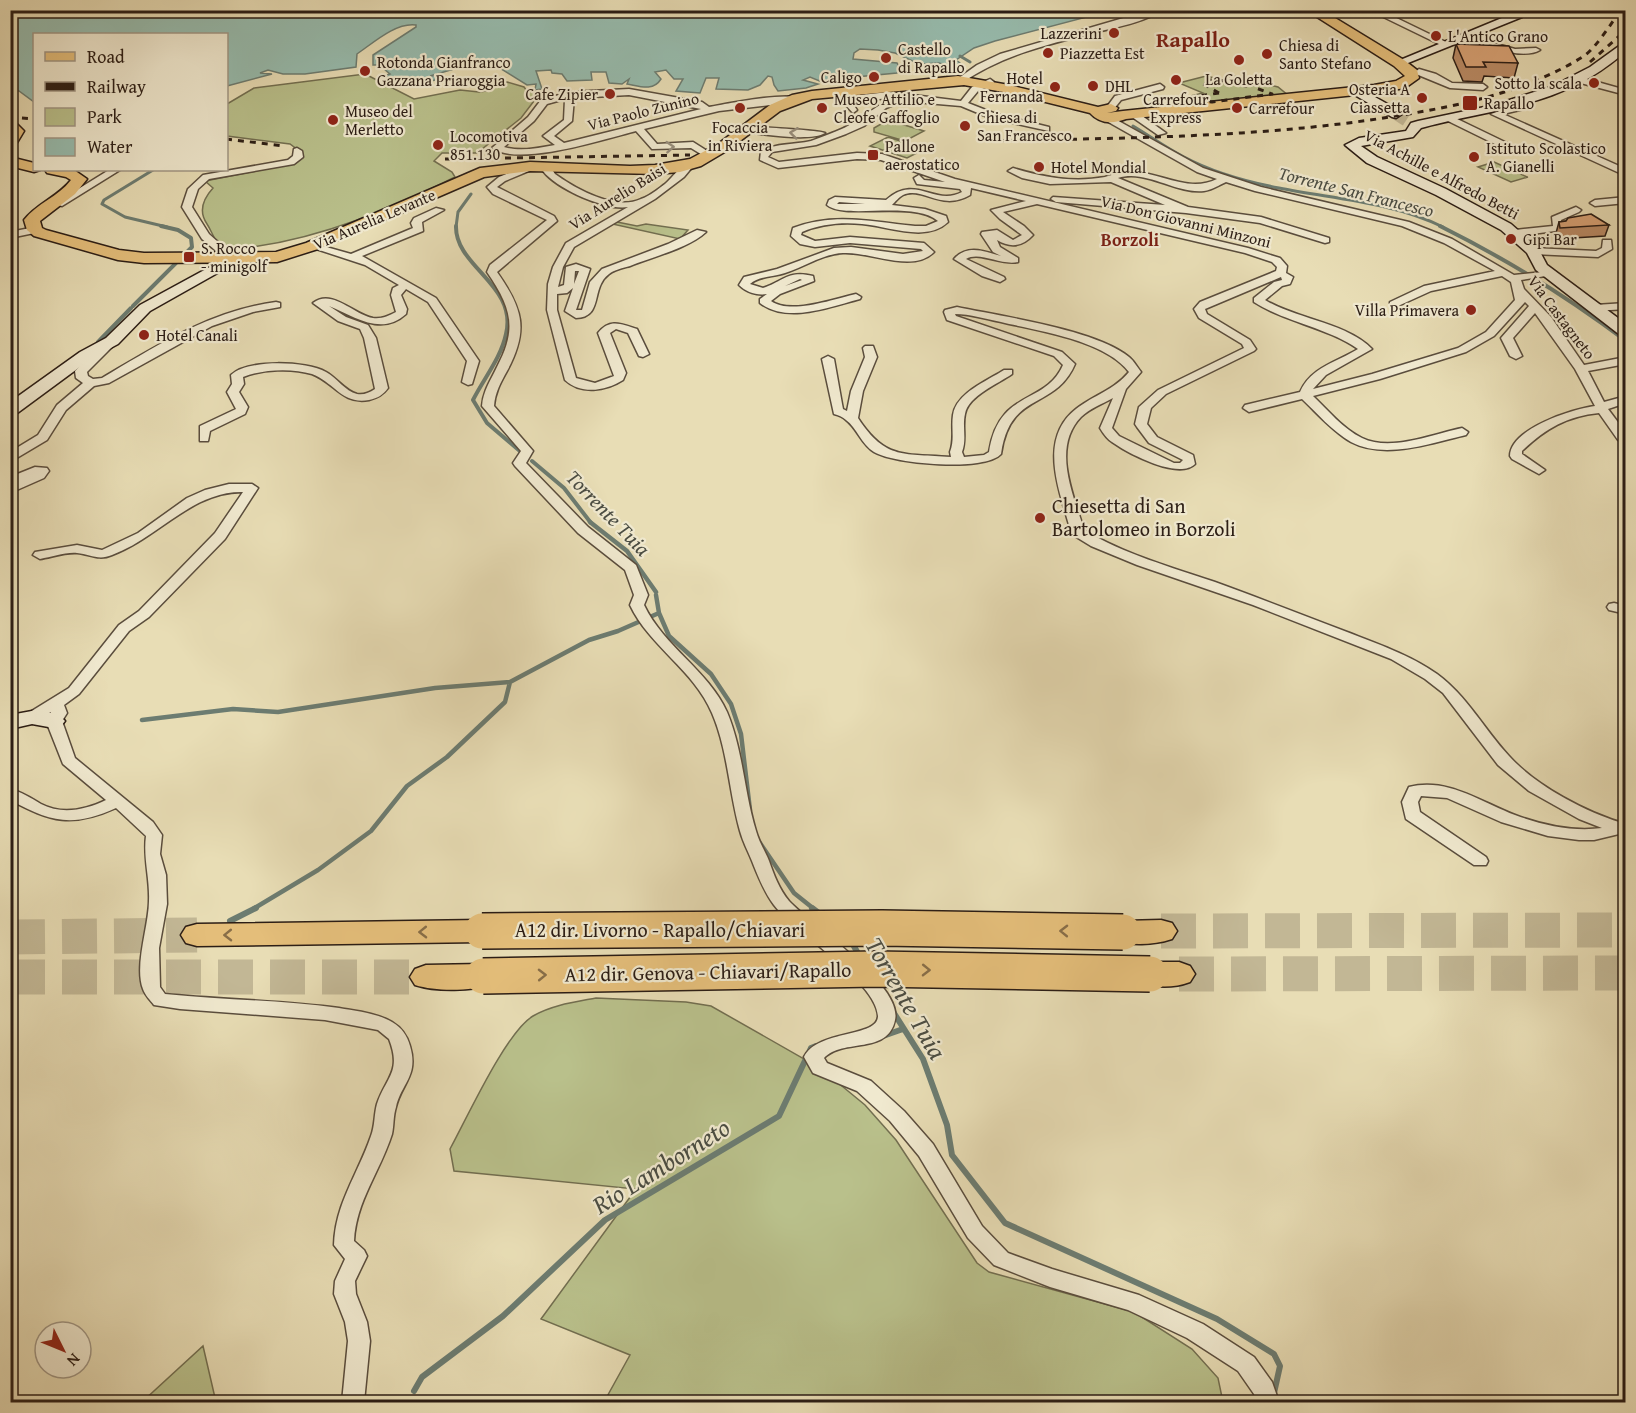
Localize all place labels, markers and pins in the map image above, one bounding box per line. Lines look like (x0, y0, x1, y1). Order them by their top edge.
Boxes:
place label: Lazzerini (1041, 21, 1103, 45)
place label: L'Antico Grano (1448, 24, 1548, 48)
marker: Lazzerini (1107, 26, 1121, 40)
marker: L'Antico Grano (1429, 29, 1443, 43)
place label: Chiesa di Santo Stefano (1279, 33, 1372, 75)
place label: Castello di Rapallo (898, 37, 965, 79)
place label: Piazzetta Est (1060, 41, 1145, 65)
marker: Piazzetta Est (1041, 46, 1055, 60)
marker: Chiesa di Santo Stefano (1260, 47, 1274, 61)
place label: Rotonda Gianfranco Gazzana Priaroggia (377, 50, 511, 92)
marker: Castello di Rapallo (879, 51, 893, 65)
marker: La Goletta (1232, 53, 1246, 67)
marker: Rotonda Gianfranco Gazzana Priaroggia (358, 64, 372, 78)
place label: Caligo (821, 65, 862, 89)
place label: Hotel Fernanda (980, 66, 1044, 108)
place label: La Goletta (1205, 67, 1273, 91)
marker: Caligo (867, 70, 881, 84)
place label: Sotto la scala (1494, 71, 1582, 95)
marker: Carrefour Express (1169, 73, 1183, 87)
place label: DHL (1105, 74, 1133, 98)
marker: Sotto la scala (1587, 76, 1601, 90)
place label: Osteria A Ciassetta (1349, 77, 1410, 119)
marker: DHL (1086, 79, 1100, 93)
marker: Hotel Fernanda (1048, 80, 1062, 94)
place label: Cafe Zipier (525, 82, 598, 106)
marker: Cafe Zipier (603, 87, 617, 101)
place label: Museo Attilio e Cleofe Gaffoglio (834, 87, 940, 129)
place label: Carrefour Express (1143, 87, 1209, 129)
marker: Osteria A Ciassetta (1415, 91, 1429, 105)
place label: Rapallo (1484, 91, 1534, 115)
marker: Rapallo (1461, 94, 1479, 112)
place label: Carrefour (1249, 96, 1315, 120)
place label: Museo del Merletto (345, 99, 413, 141)
marker: Focaccia in Riviera (733, 101, 747, 115)
marker: Museo Attilio e Cleofe Gaffoglio (815, 101, 829, 115)
marker: Carrefour (1230, 101, 1244, 115)
place label: Chiesa di San Francesco (977, 105, 1072, 147)
marker: Museo del Merletto (326, 113, 340, 127)
place label: Focaccia in Riviera (708, 115, 773, 157)
marker: Chiesa di San Francesco (958, 119, 972, 133)
place label: Locomotiva 851.130 (450, 124, 528, 166)
place label: Pallone aerostatico (885, 134, 960, 176)
place label: Istituto Scolastico A. Gianelli (1486, 136, 1606, 178)
marker: Locomotiva 851.130 (431, 138, 445, 152)
marker: Pallone aerostatico (866, 148, 880, 162)
marker: Istituto Scolastico A. Gianelli (1467, 150, 1481, 164)
place label: Hotel Mondial (1051, 155, 1147, 179)
marker: Hotel Mondial (1032, 160, 1046, 174)
place label: Gipi Bar (1523, 227, 1577, 251)
marker: Gipi Bar (1504, 232, 1518, 246)
place label: S. Rocco - minigolf (201, 236, 269, 278)
marker: S. Rocco - minigolf (182, 250, 196, 264)
place label: Villa Primavera (1355, 298, 1459, 322)
marker: Villa Primavera (1464, 303, 1478, 317)
place label: Hotel Canali (156, 323, 238, 347)
marker: Hotel Canali (137, 328, 151, 342)
place label: Chiesetta di San Bartolomeo in Borzoli (1052, 491, 1236, 543)
marker: Chiesetta di San Bartolomeo in Borzoli (1033, 511, 1047, 525)

